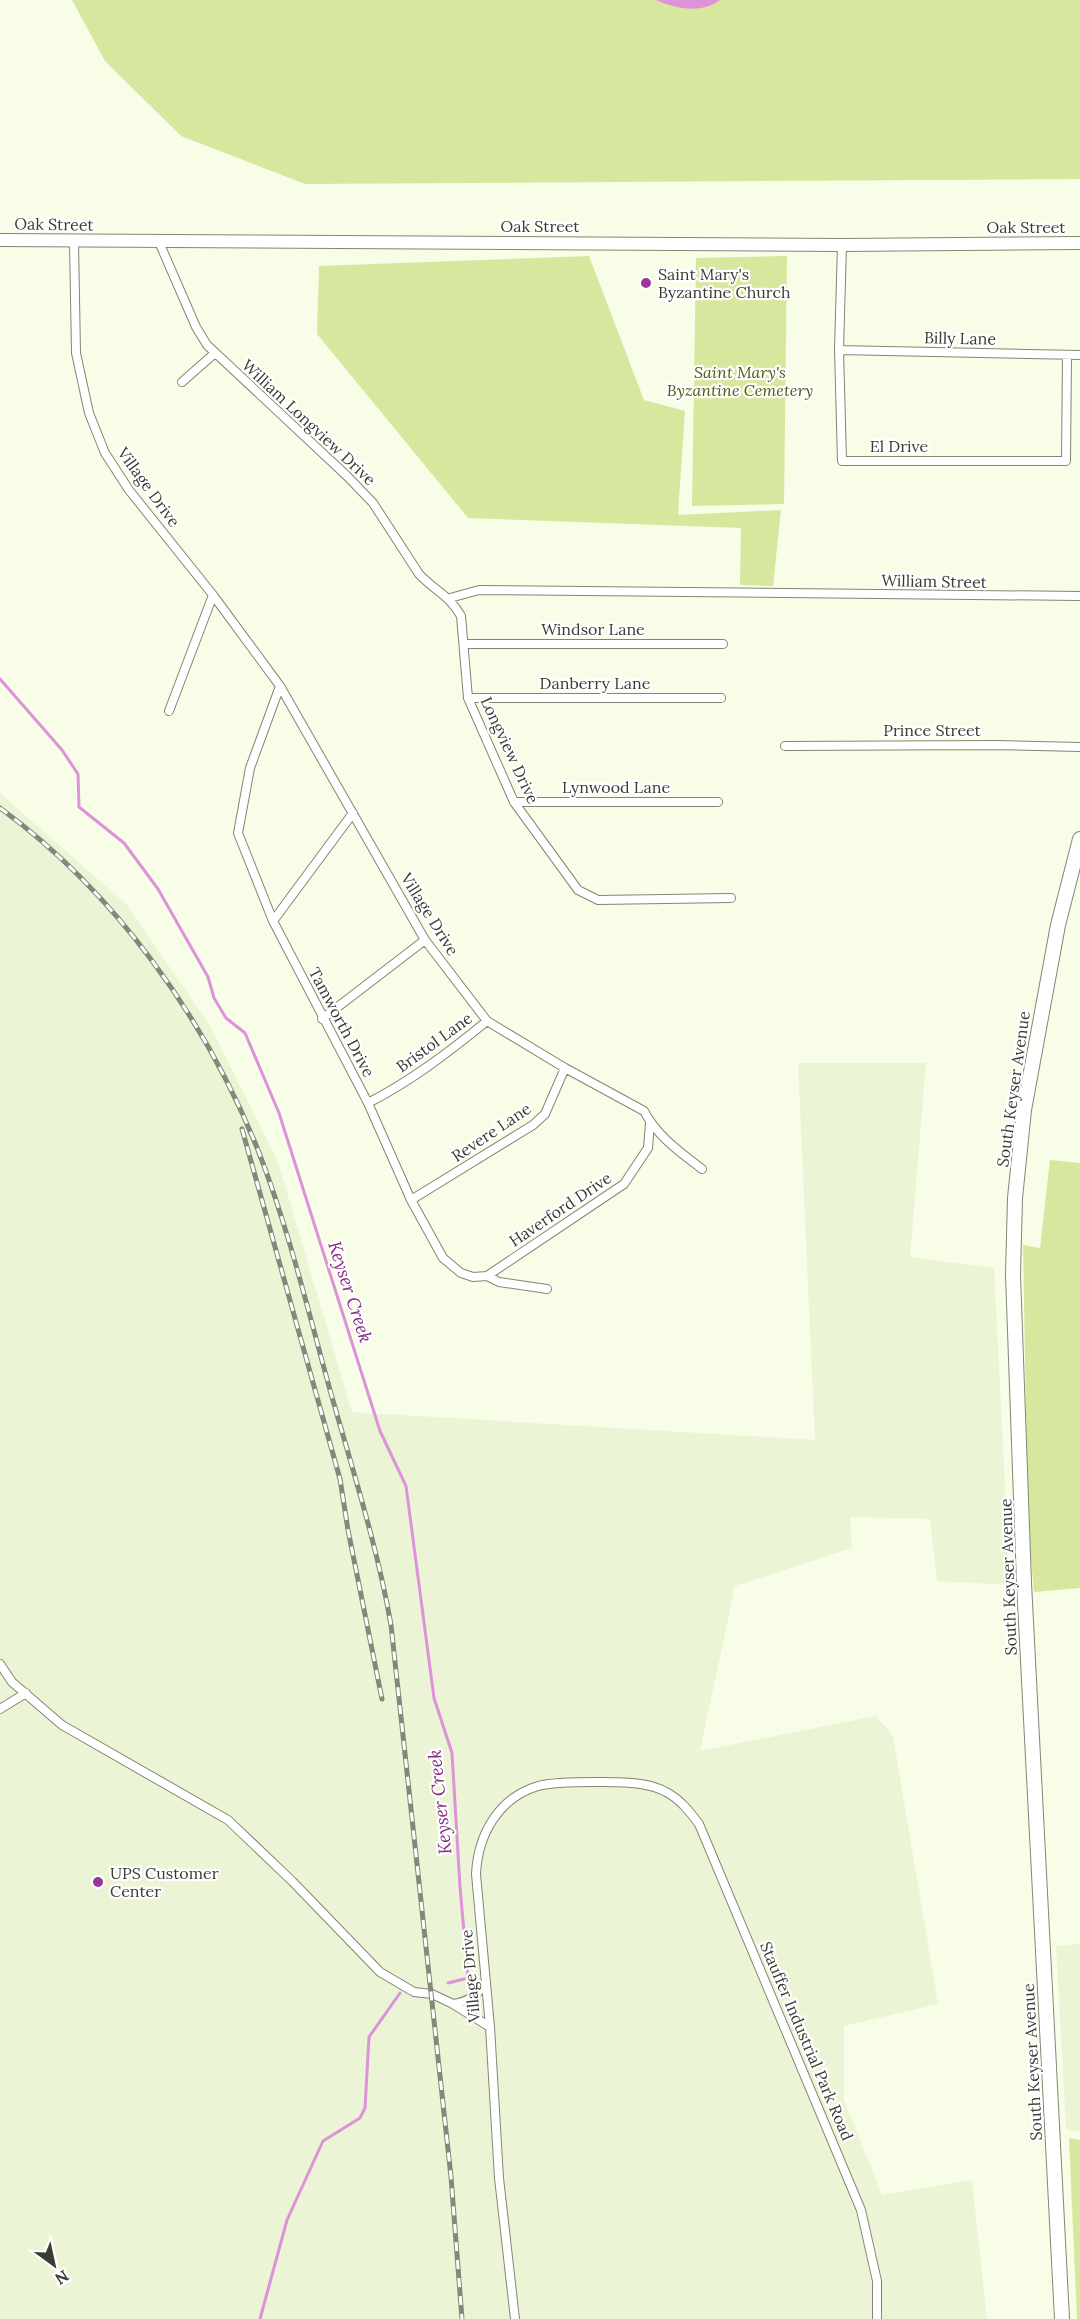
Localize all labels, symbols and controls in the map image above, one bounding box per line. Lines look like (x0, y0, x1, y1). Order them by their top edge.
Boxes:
street label: Oak Street (14, 213, 95, 235)
street label: Oak Street (500, 216, 580, 236)
street label: Oak Street (986, 217, 1066, 237)
place label: Saint Mary's Byzantine Church (658, 264, 791, 302)
marker: Saint Mary's Byzantine Church (639, 276, 653, 290)
street label: Billy Lane (924, 327, 996, 349)
street label: William Longview Drive (238, 355, 380, 489)
park label: Saint Mary's Byzantine Cemetery (667, 362, 813, 400)
street label: El Drive (870, 436, 929, 456)
street label: Village Drive (113, 443, 185, 531)
street label: William Street (881, 570, 988, 592)
street label: Windsor Lane (541, 619, 645, 639)
street label: Danberry Lane (540, 673, 651, 693)
street label: Longview Drive (477, 693, 544, 807)
street label: Prince Street (883, 720, 982, 740)
street label: Lynwood Lane (562, 777, 670, 797)
street label: Village Drive (396, 868, 463, 959)
street label: Tamworth Drive (305, 964, 379, 1081)
street label: Bristol Lane (392, 1008, 476, 1076)
street label: South Keyser Avenue (992, 1009, 1034, 1168)
street label: Revere Lane (448, 1098, 535, 1166)
street label: Haverford Drive (505, 1167, 615, 1251)
water label: Keyser Creek (323, 1238, 378, 1346)
street label: South Keyser Avenue (995, 1498, 1021, 1656)
water label: Keyser Creek (423, 1748, 456, 1856)
place label: UPS Customer Center (110, 1863, 219, 1901)
marker: UPS Customer Center (91, 1875, 105, 1889)
street label: Village Drive (456, 1928, 484, 2024)
street label: Stauffer Industrial Park Road (756, 1939, 858, 2144)
street label: South Keyser Avenue (1018, 1983, 1046, 2141)
north arrow (24, 2235, 84, 2295)
text: N (52, 2266, 73, 2289)

